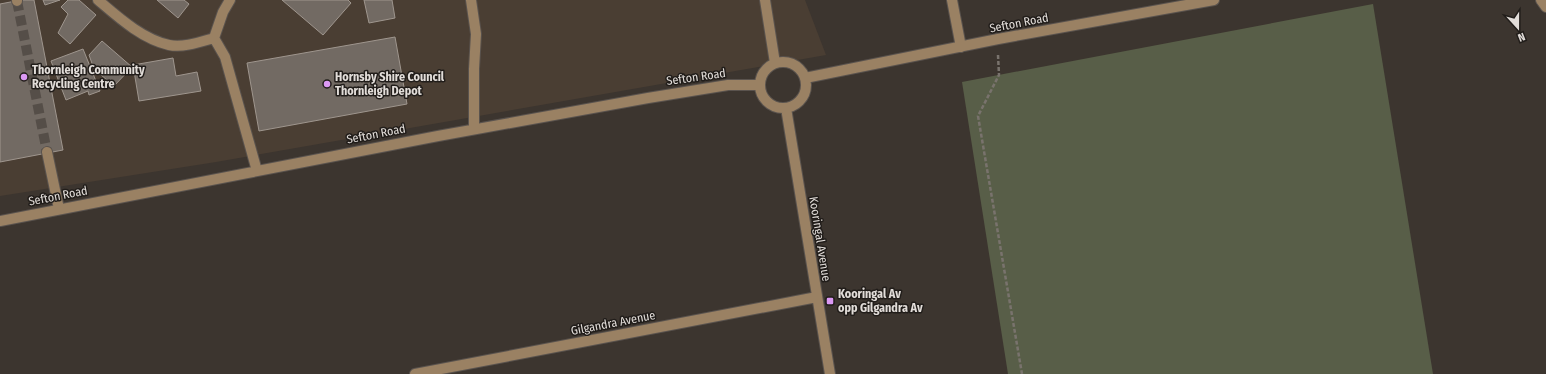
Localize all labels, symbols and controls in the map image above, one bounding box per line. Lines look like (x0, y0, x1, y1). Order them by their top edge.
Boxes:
north arrow (1498, 8, 1538, 48)
street label: Sefton Road (988, 10, 1050, 36)
text: N (1516, 30, 1527, 44)
place label: Thornleigh Community Recycling Centre (32, 63, 145, 91)
street label: Sefton Road (665, 66, 727, 88)
place label: Hornsby Shire Council Thornleigh Depot (335, 70, 445, 98)
marker: Thornleigh Community Recycling Centre (19, 72, 29, 82)
marker: Hornsby Shire Council Thornleigh Depot (322, 79, 332, 89)
street label: Sefton Road (345, 121, 407, 147)
street label: Sefton Road (27, 183, 89, 209)
street label: Kooringal Avenue (806, 196, 834, 282)
place label: Kooringal Av opp Gilgandra Av (838, 287, 923, 315)
marker: Kooringal Av opp Gilgandra Av (825, 296, 835, 306)
street label: Gilgandra Avenue (570, 308, 656, 338)

